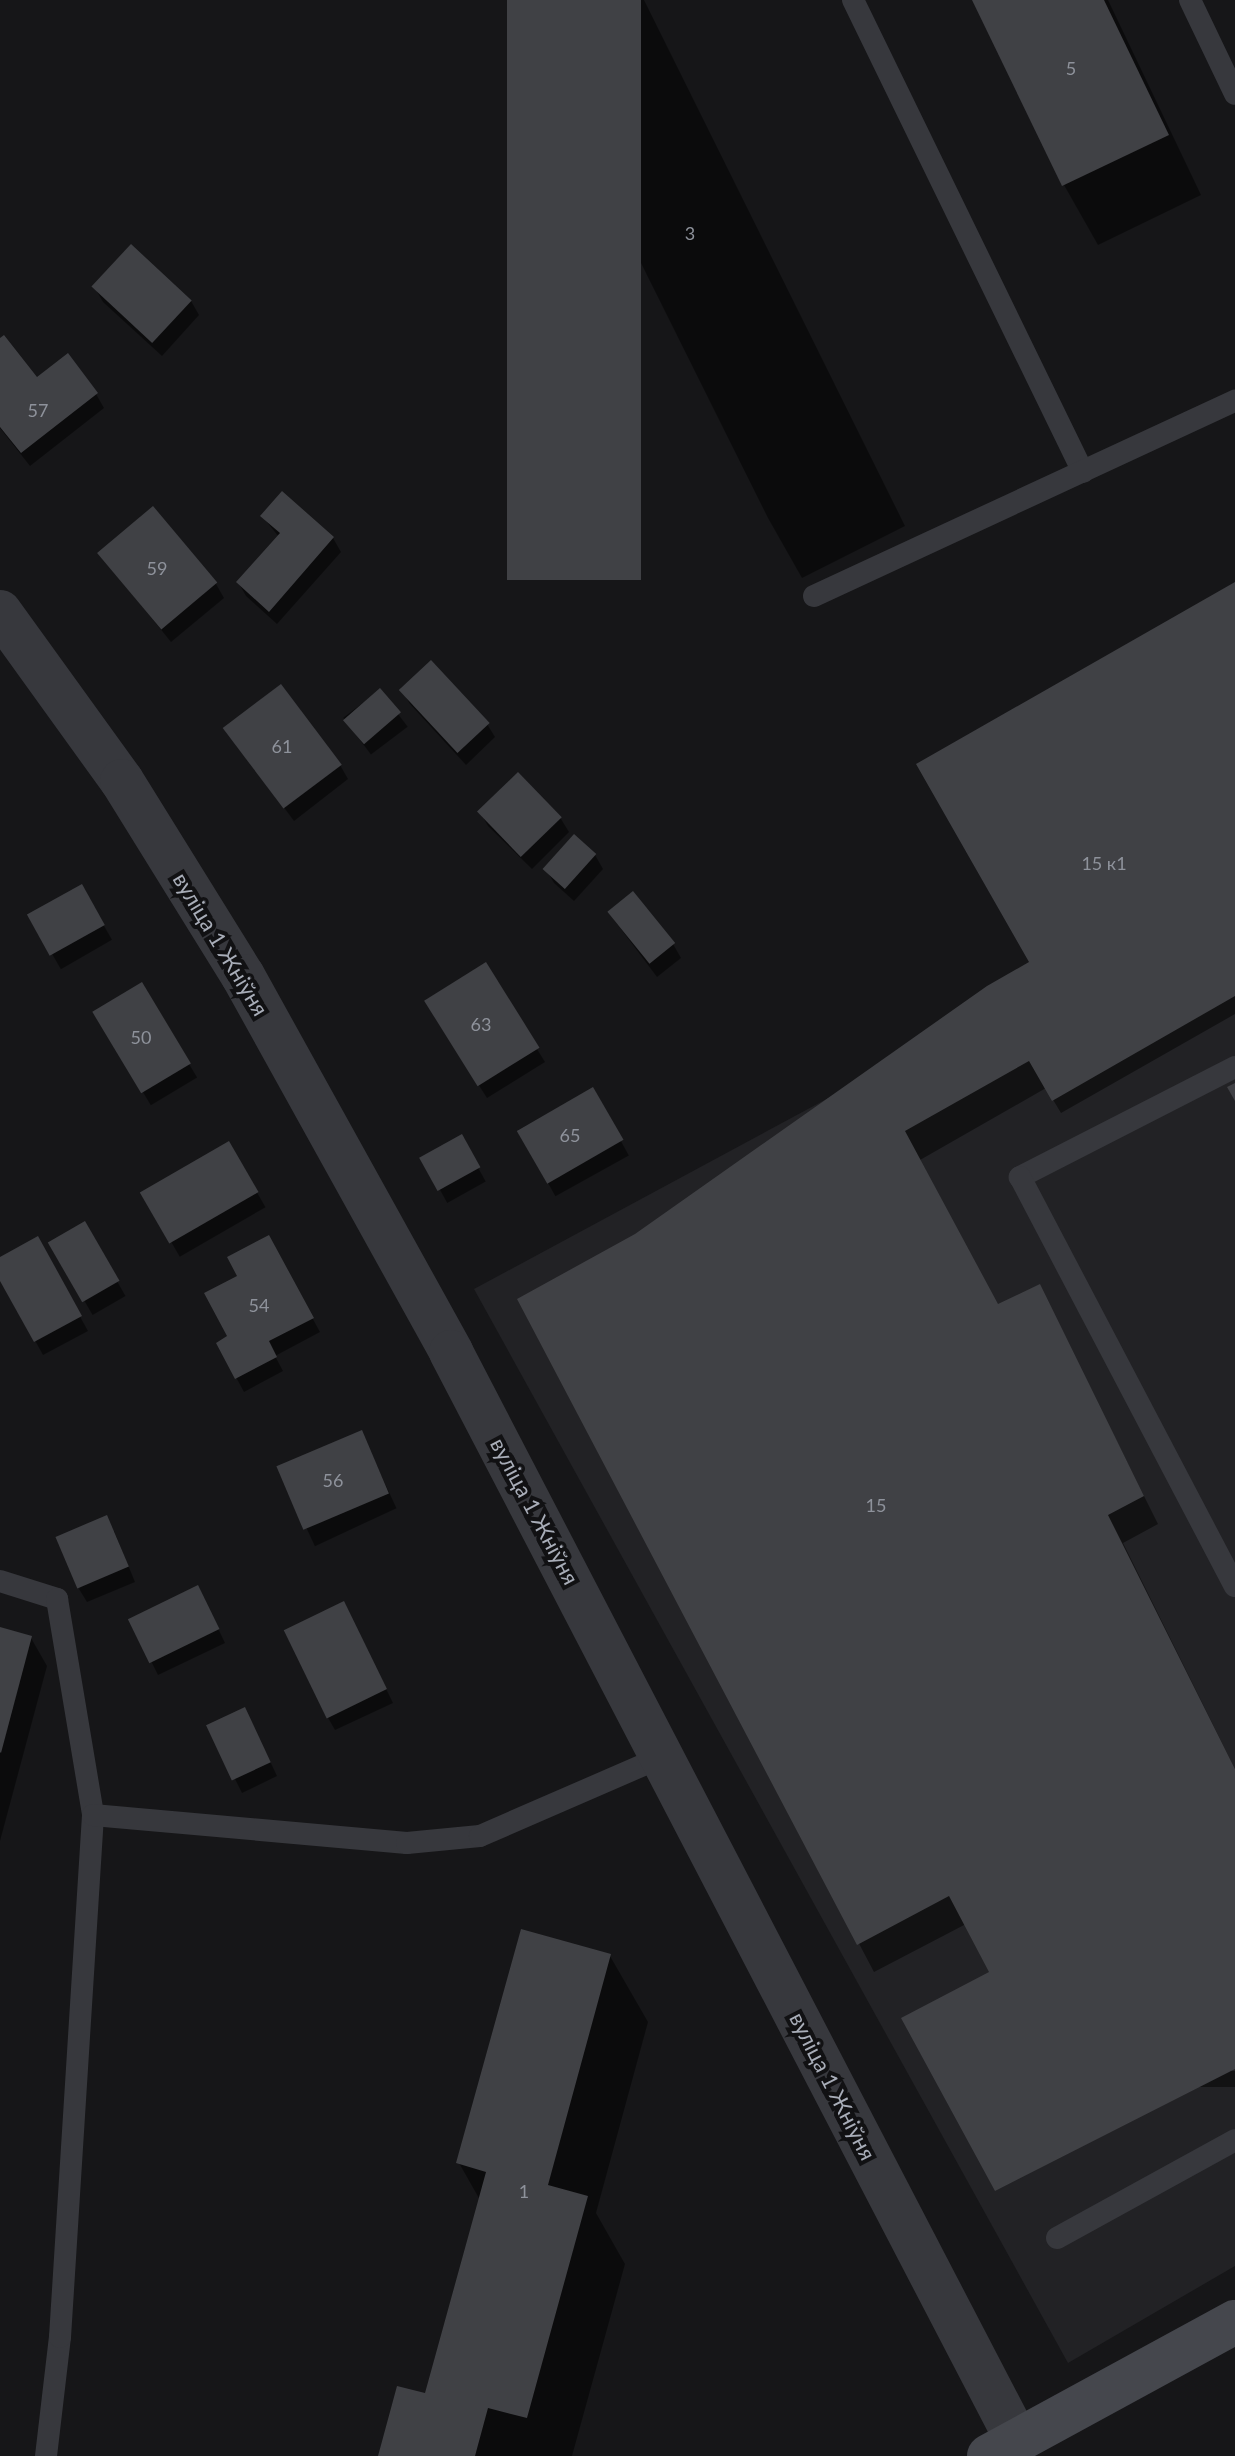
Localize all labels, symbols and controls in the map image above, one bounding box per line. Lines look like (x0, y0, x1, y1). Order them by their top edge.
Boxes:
house number: 5 (1066, 57, 1076, 79)
house number: 3 (685, 222, 695, 244)
house number: 57 (28, 399, 48, 421)
house number: 59 (147, 557, 167, 579)
house number: 61 (272, 735, 292, 757)
house number: 15 к1 (1081, 852, 1127, 874)
street label: вуліца 1 Жніўня (168, 868, 274, 1020)
house number: 63 (471, 1013, 491, 1035)
house number: 50 (131, 1026, 151, 1048)
house number: 65 (560, 1124, 580, 1146)
house number: 54 (249, 1294, 269, 1316)
street label: вуліца 1 Жніўня (485, 1433, 585, 1589)
house number: 56 (323, 1469, 343, 1491)
house number: 15 (866, 1494, 886, 1516)
street label: вуліца 1 Жніўня (784, 2008, 882, 2164)
house number: 1 (519, 2180, 529, 2202)

